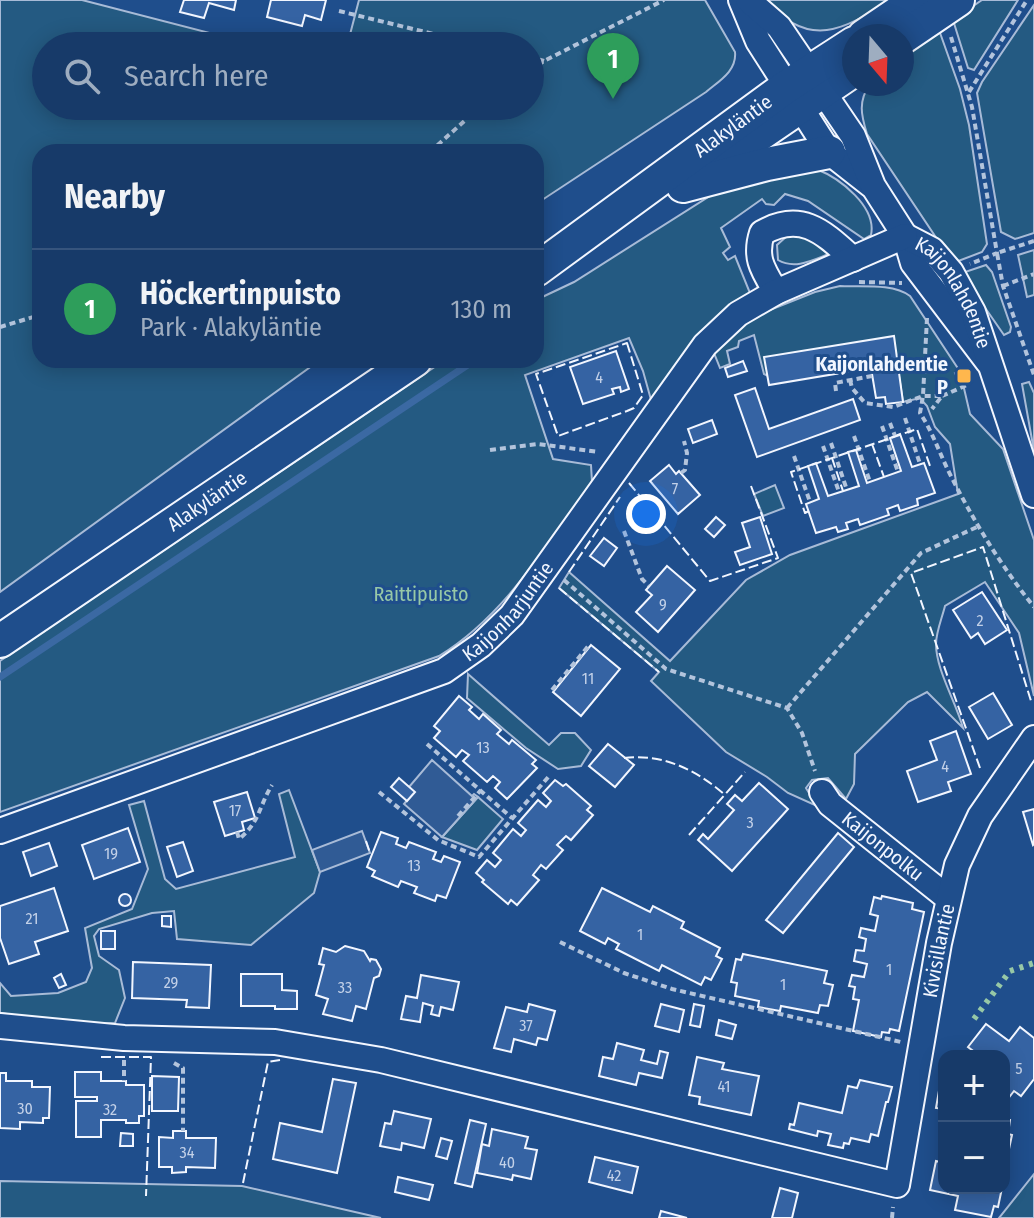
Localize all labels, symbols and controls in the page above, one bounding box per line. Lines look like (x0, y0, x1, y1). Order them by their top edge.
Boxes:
north arrow (842, 24, 914, 96)
search box (32, 32, 544, 120)
pin: 1 (587, 33, 639, 99)
icon: search (60, 54, 104, 98)
text: Search here (124, 58, 269, 94)
street label: Alakyläntie (689, 89, 777, 162)
text: Nearby (64, 176, 165, 217)
street label: Kaijonlahdentie (911, 231, 996, 352)
text: Höckertinpuisto (140, 276, 341, 312)
text: 1 (85, 294, 96, 325)
text: 130 m (450, 294, 512, 325)
text: Park · Alakyläntie (140, 312, 322, 343)
place label: Kaijonlahdentie P (815, 352, 948, 399)
marker: Kaijonlahdentie P (955, 367, 973, 385)
house number: 4 (595, 368, 603, 387)
street label: Alakyläntie (163, 465, 251, 536)
house number: 7 (672, 479, 679, 498)
your location (626, 494, 666, 534)
street label: Kaijonharjuntie (458, 557, 558, 666)
park label: Raittipuisto (373, 582, 469, 606)
house number: 9 (659, 595, 667, 614)
house number: 2 (976, 611, 984, 630)
house number: 11 (582, 669, 594, 688)
house number: 13 (476, 738, 490, 757)
house number: 4 (941, 757, 949, 776)
house number: 17 (229, 801, 242, 820)
street label: Kaijonpolku (837, 806, 928, 886)
house number: 3 (746, 813, 754, 832)
house number: 19 (104, 844, 118, 863)
house number: 13 (407, 856, 421, 875)
street label: Kivisillantie (918, 901, 960, 1000)
house number: 21 (26, 909, 38, 928)
house number: 1 (637, 925, 643, 944)
house number: 1 (886, 960, 892, 979)
house number: 29 (164, 973, 179, 992)
house number: 1 (780, 975, 786, 994)
house number: 33 (338, 978, 352, 997)
house number: 37 (519, 1016, 533, 1035)
map controls (938, 1050, 1010, 1194)
button: + (938, 1050, 1010, 1122)
house number: 5 (1015, 1059, 1023, 1078)
house number: 41 (717, 1077, 731, 1096)
house number: 30 (17, 1099, 33, 1118)
house number: 32 (103, 1100, 117, 1119)
button: − (938, 1122, 1010, 1194)
house number: 34 (180, 1143, 195, 1162)
house number: 40 (499, 1153, 515, 1172)
house number: 42 (607, 1166, 621, 1185)

